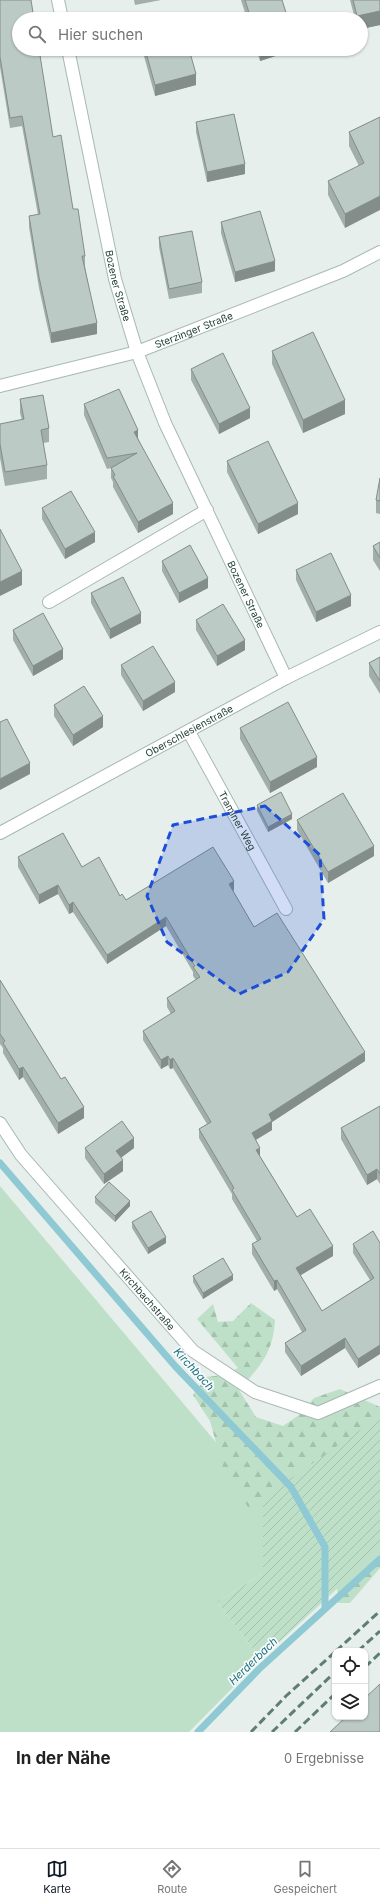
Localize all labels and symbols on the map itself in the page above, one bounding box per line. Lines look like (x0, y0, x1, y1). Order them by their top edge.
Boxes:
street label: Bozener Straße (103, 249, 133, 323)
street label: Sterzinger Straße (153, 309, 234, 350)
street label: Bozener Straße (225, 559, 267, 630)
street label: Oberschlesienstraße (143, 702, 235, 759)
street label: Traminer Weg (216, 789, 259, 852)
street label: Kirchbachstraße (117, 1266, 178, 1332)
water label: Kirchbach (171, 1345, 218, 1394)
water label: Herderbach (226, 1634, 281, 1688)

